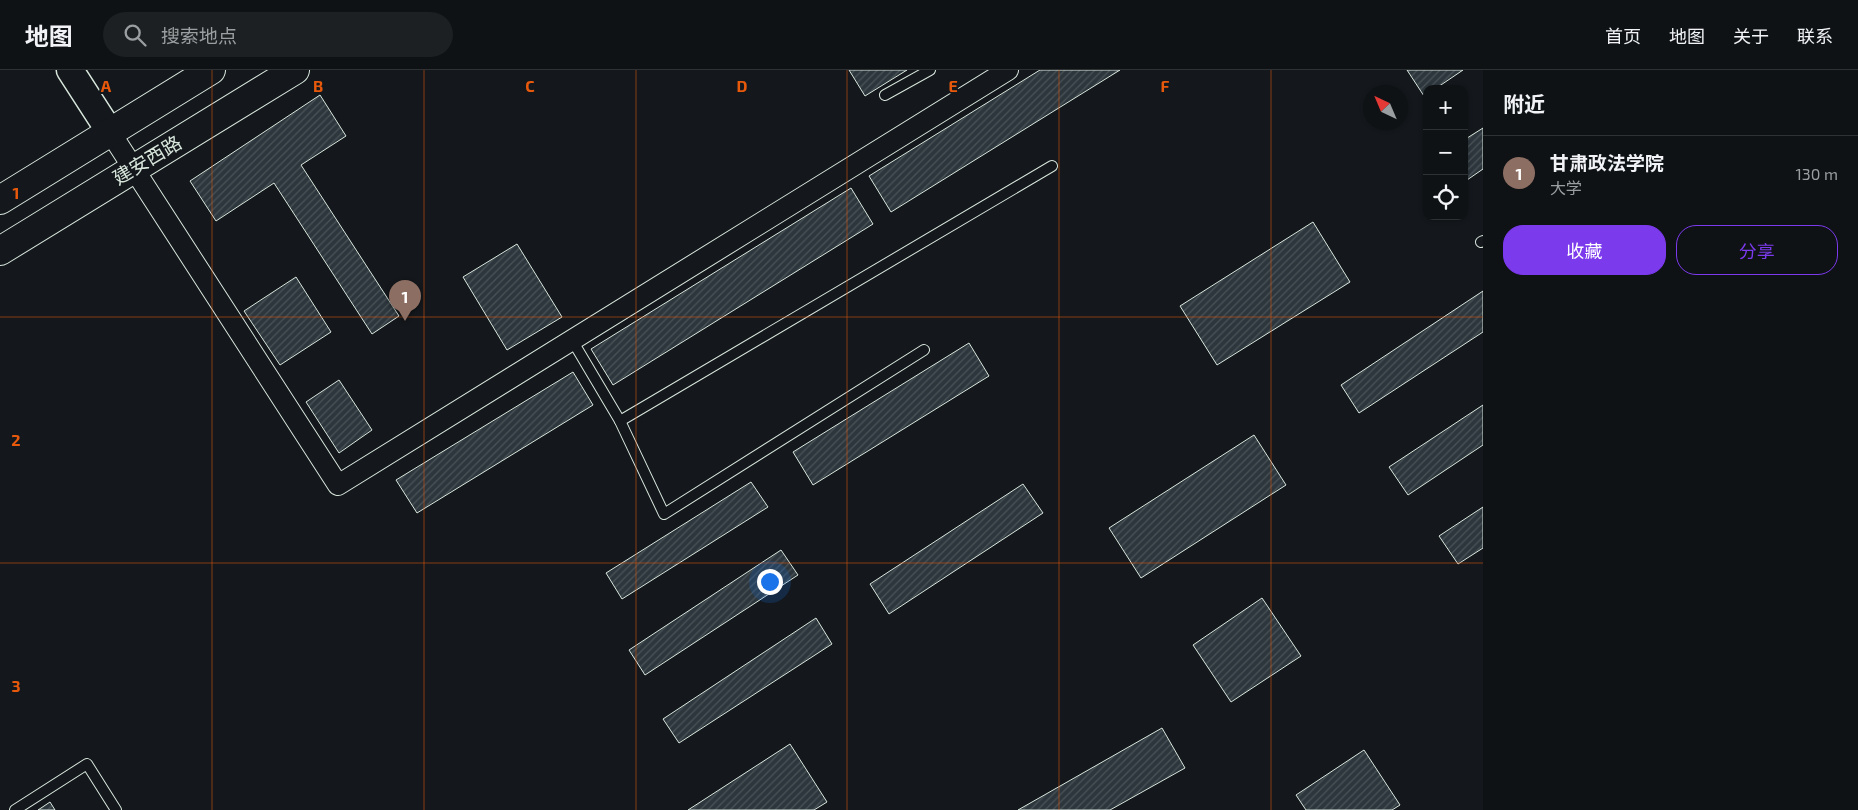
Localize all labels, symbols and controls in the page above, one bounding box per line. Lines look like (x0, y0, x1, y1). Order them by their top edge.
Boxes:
search box (103, 12, 453, 57)
text: 地图 (25, 21, 73, 50)
icon: search (121, 21, 149, 49)
text: 搜索地点 (161, 24, 237, 47)
text: 首页 (1605, 25, 1641, 47)
text: 地图 (1669, 25, 1705, 47)
text: 关于 (1733, 25, 1769, 47)
text: 联系 (1797, 25, 1833, 47)
text: A (101, 76, 112, 95)
text: B (313, 76, 323, 95)
text: C (525, 76, 535, 95)
text: D (737, 76, 748, 95)
text: E (948, 76, 958, 95)
text: F (1161, 76, 1170, 95)
north arrow (1363, 85, 1408, 130)
map controls (1423, 85, 1468, 220)
button: + (1423, 85, 1468, 130)
text: 附近 (1503, 91, 1545, 116)
street label: 建安西路 (108, 130, 185, 189)
button: − (1423, 130, 1468, 175)
text: 甘肃政法学院 (1550, 151, 1664, 174)
text: 1 (1516, 164, 1522, 183)
text: 130 m (1796, 164, 1838, 183)
button: locate (1423, 175, 1468, 220)
text: 大学 (1550, 178, 1582, 197)
text: 1 (13, 183, 19, 202)
button: 收藏 (1503, 225, 1666, 275)
button: 分享 (1676, 225, 1838, 275)
pin: 1 (389, 280, 421, 321)
text: 2 (11, 430, 21, 449)
your location (757, 569, 783, 595)
text: 3 (11, 676, 21, 695)

